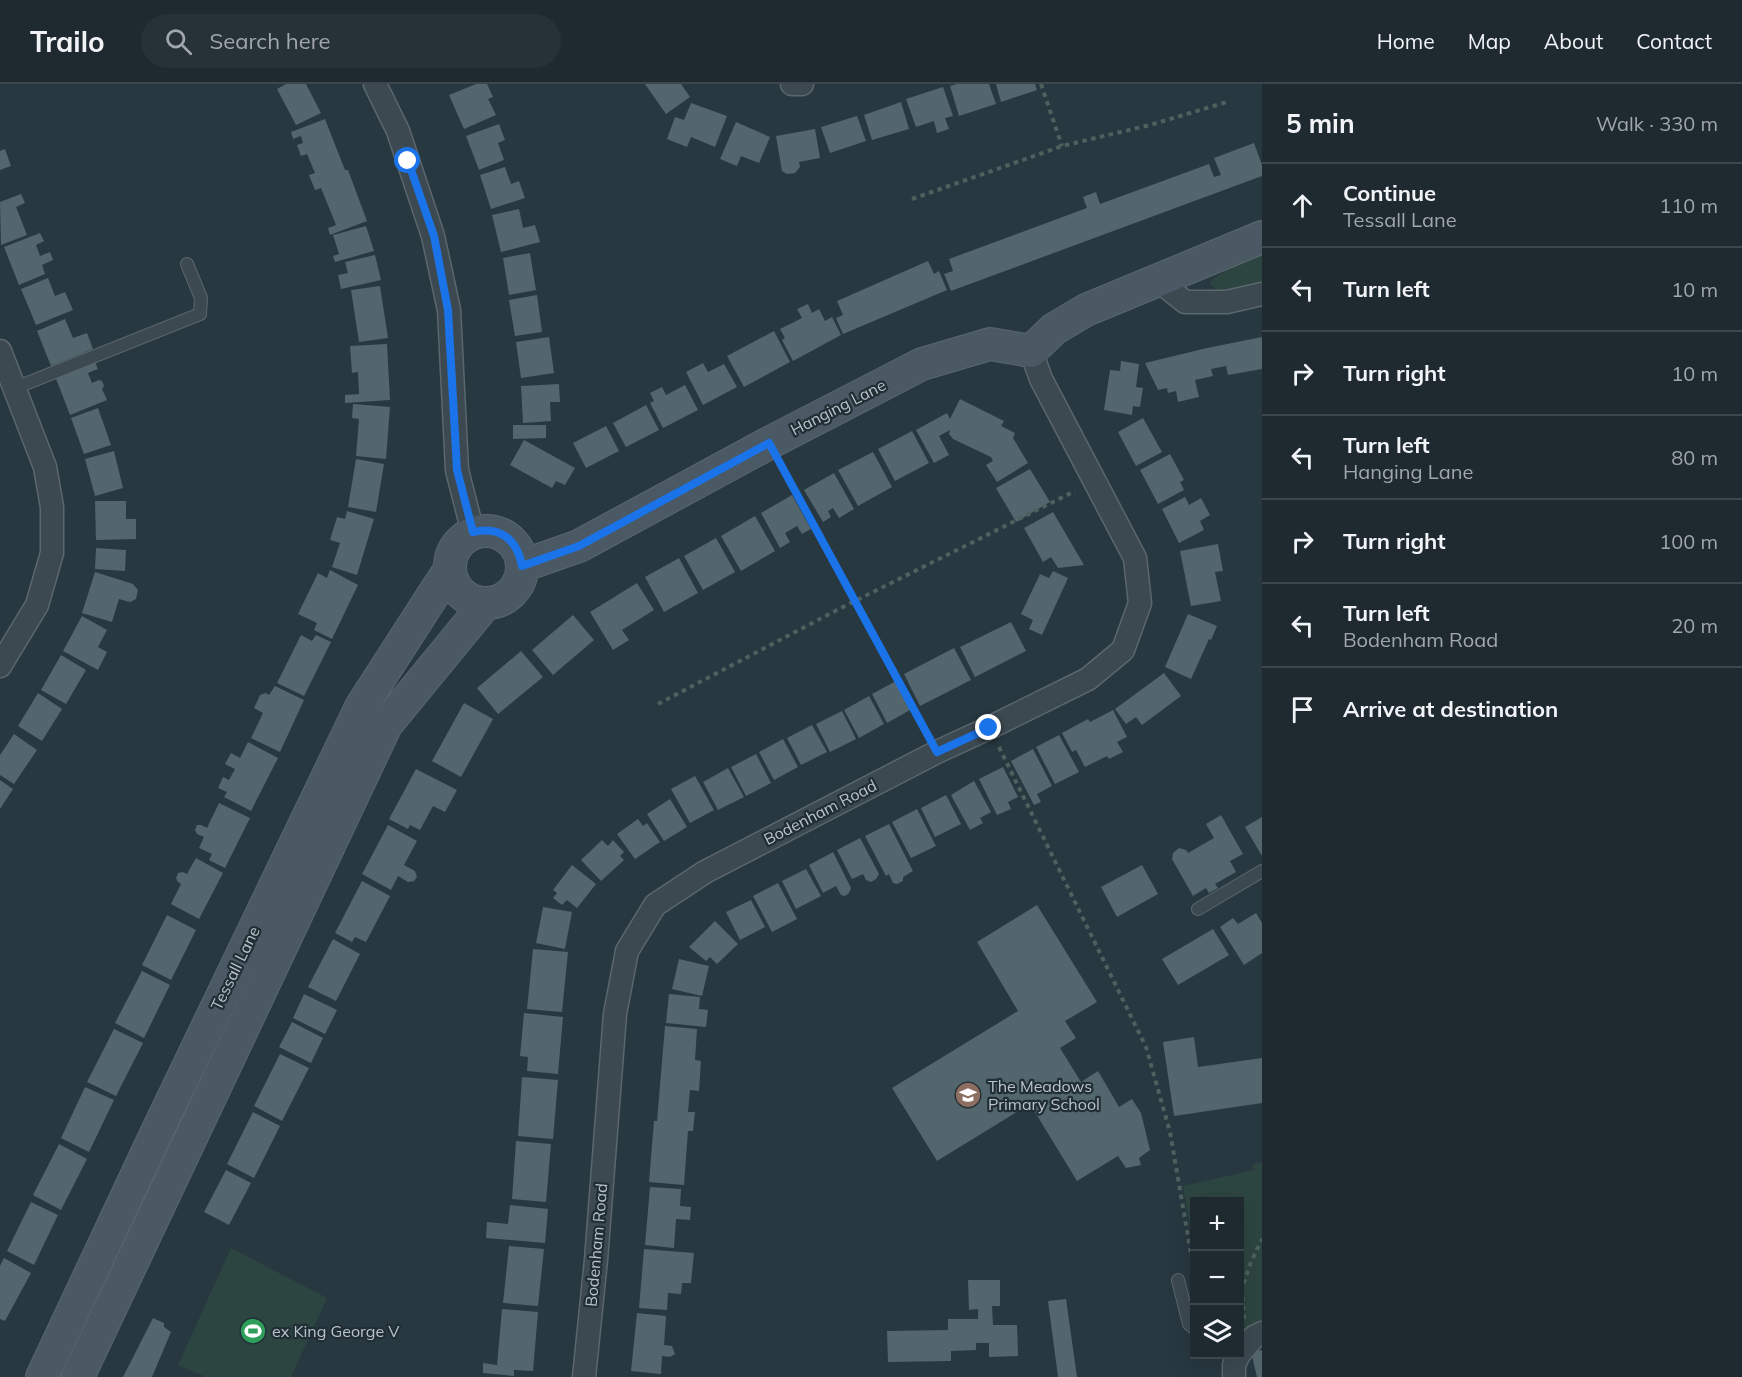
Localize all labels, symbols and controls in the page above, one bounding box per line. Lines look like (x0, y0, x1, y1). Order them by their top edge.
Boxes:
search box (141, 14, 561, 68)
text: Trailo (30, 24, 105, 59)
icon: search (162, 25, 195, 58)
text: Search here (210, 27, 331, 55)
text: Home (1377, 28, 1435, 54)
text: Map (1468, 28, 1511, 54)
text: About (1544, 28, 1603, 54)
text: Contact (1636, 28, 1712, 54)
text: 5 min (1286, 107, 1355, 140)
text: Walk · 330 m (1596, 111, 1718, 136)
route start (394, 147, 420, 173)
text: Continue (1343, 179, 1436, 207)
icon: ahead (1286, 189, 1319, 222)
text: 110 m (1659, 193, 1718, 218)
text: Tessall Lane (1343, 207, 1457, 232)
icon: left (1286, 273, 1319, 306)
text: Turn left (1343, 275, 1430, 303)
text: 10 m (1671, 277, 1718, 302)
icon: right (1286, 357, 1319, 390)
text: Turn right (1343, 359, 1446, 387)
text: 10 m (1671, 361, 1718, 386)
street label: Hanging Lane (787, 374, 889, 440)
text: Turn left (1343, 431, 1430, 459)
icon: left (1286, 441, 1319, 474)
text: 80 m (1671, 445, 1718, 470)
text: Hanging Lane (1343, 459, 1473, 484)
icon: right (1286, 525, 1319, 558)
text: Turn right (1343, 527, 1446, 555)
text: 100 m (1659, 529, 1718, 554)
text: Turn left (1343, 599, 1430, 627)
icon: left (1286, 609, 1319, 642)
text: 20 m (1671, 613, 1718, 638)
text: Bodenham Road (1343, 627, 1498, 652)
icon: arrive (1286, 693, 1319, 726)
text: Arrive at destination (1343, 695, 1558, 723)
route end (975, 714, 1001, 740)
street label: Bodenham Road (760, 775, 880, 849)
street label: Tessall Lane (206, 923, 264, 1013)
place label: The Meadows Primary School (988, 1076, 1100, 1114)
school or university icon: The Meadows Primary School (953, 1080, 983, 1110)
street label: Bodenham Road (581, 1182, 611, 1308)
map controls (1190, 1197, 1244, 1359)
button: + (1190, 1197, 1244, 1251)
button: − (1190, 1251, 1244, 1305)
button: layers (1190, 1305, 1244, 1359)
sports icon: ex King George V (238, 1316, 268, 1346)
place label: ex King George V (272, 1321, 400, 1341)

